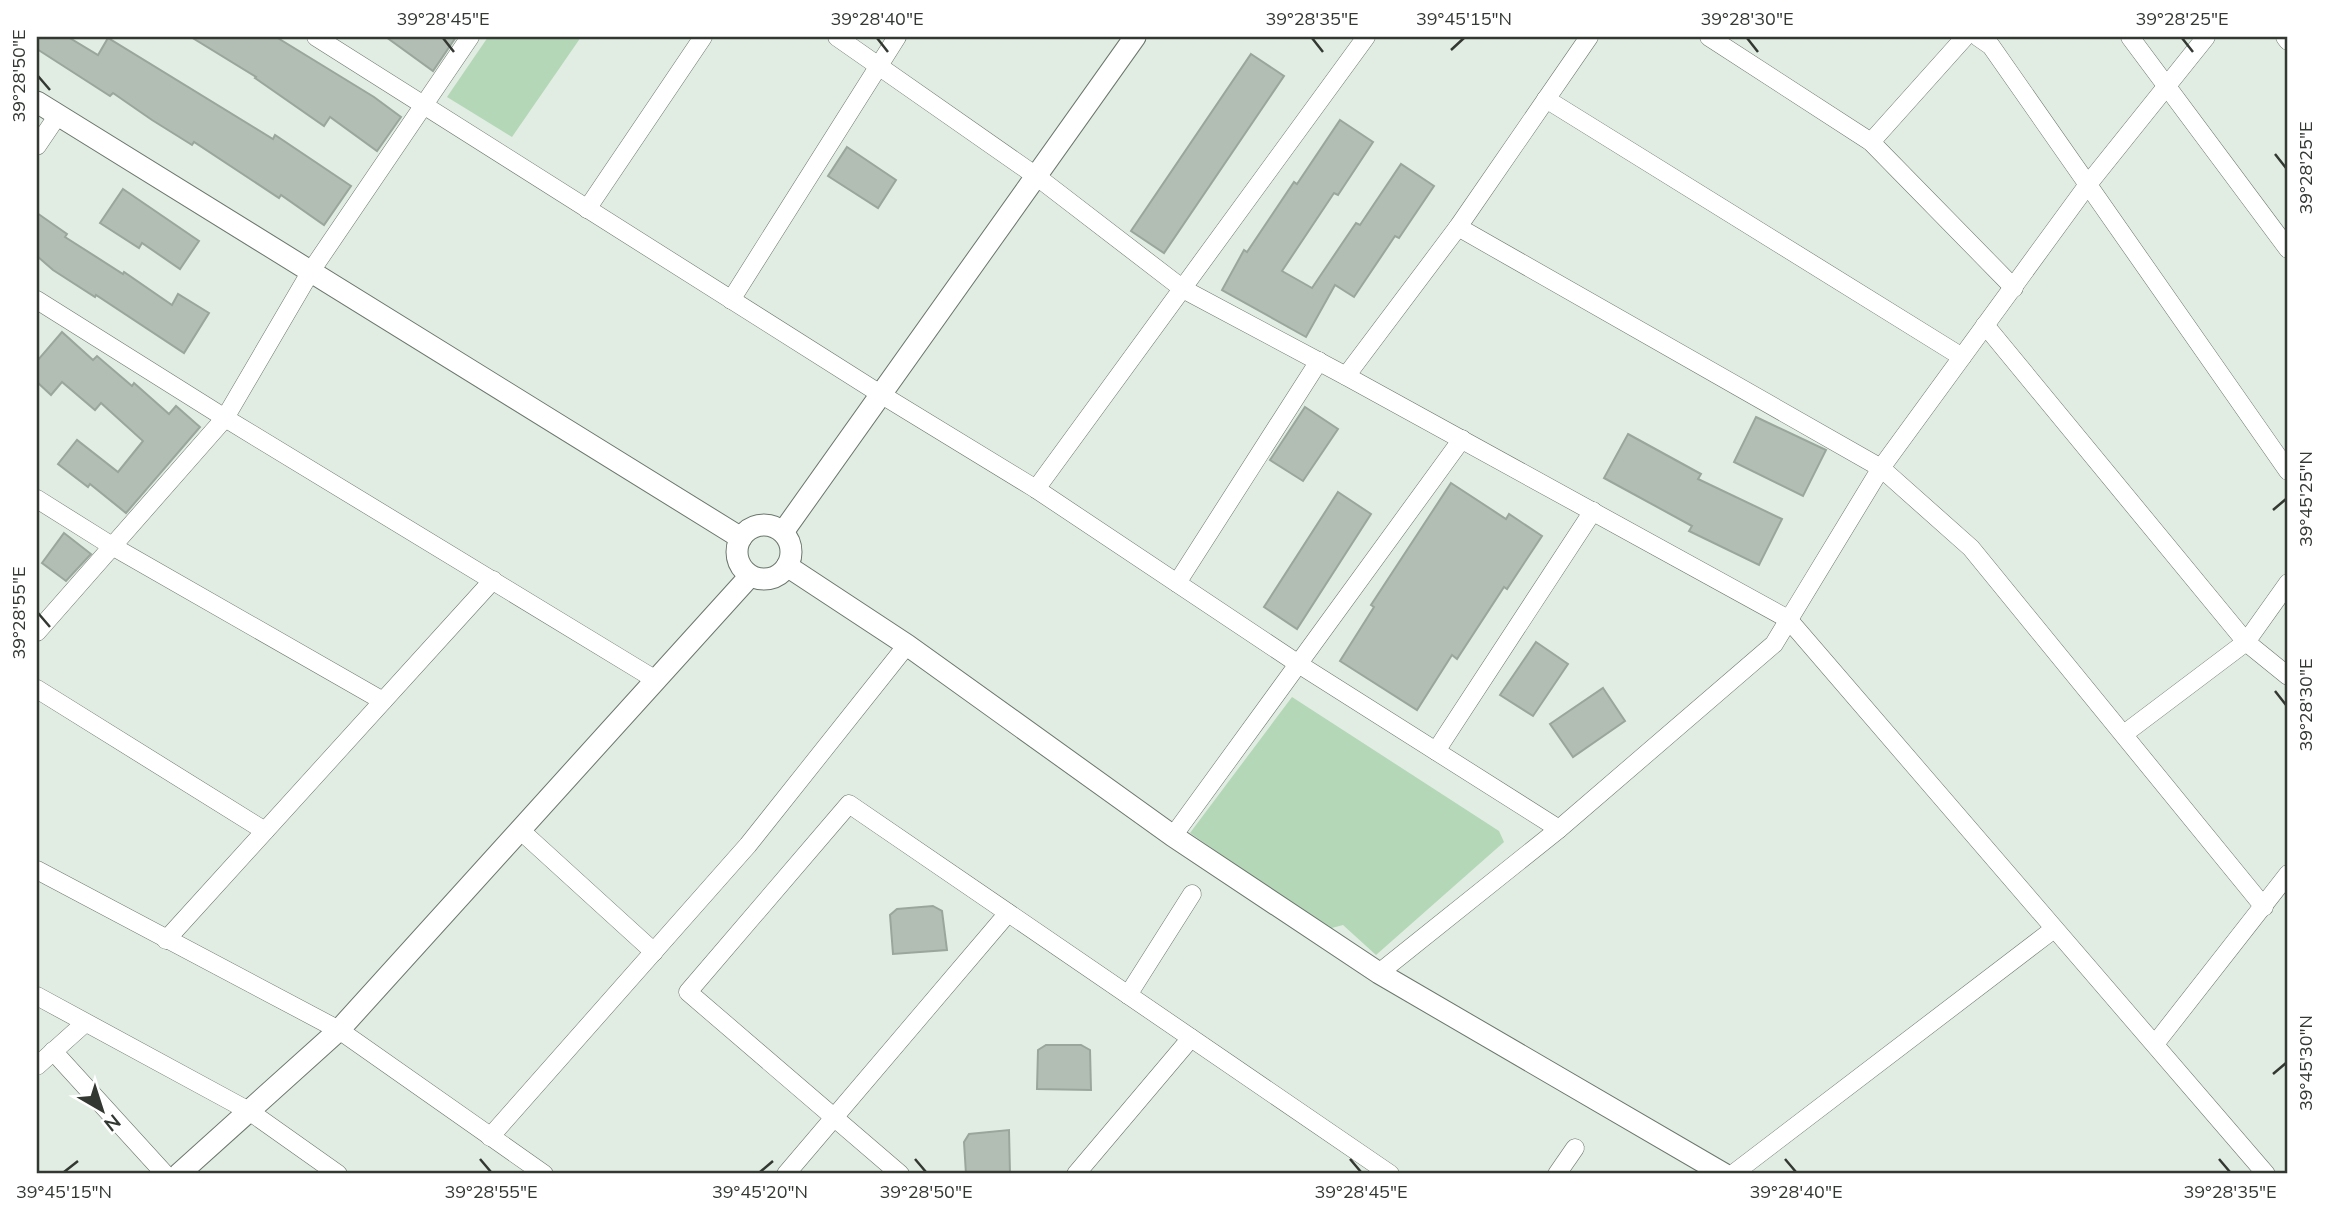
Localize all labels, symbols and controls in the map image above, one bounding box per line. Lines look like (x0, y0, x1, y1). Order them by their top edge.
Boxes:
text: 39°28'45"E (396, 7, 490, 30)
text: 39°28'40"E (830, 7, 924, 30)
text: 39°28'35"E (1265, 7, 1359, 30)
text: 39°45'15"N (1416, 7, 1512, 30)
text: 39°28'30"E (1700, 7, 1794, 30)
text: 39°28'25"E (2135, 7, 2229, 30)
text: 39°28'50"E (7, 29, 30, 123)
text: 39°28'25"E (2294, 121, 2317, 215)
text: 39°45'25"N (2294, 451, 2317, 547)
text: 39°28'55"E (7, 566, 30, 660)
text: 39°28'30"E (2294, 658, 2317, 752)
text: 39°45'30"N (2294, 1015, 2317, 1111)
north arrow (66, 1074, 136, 1144)
text: N (100, 1109, 126, 1137)
text: 39°45'15"N (16, 1180, 112, 1203)
text: 39°28'55"E (444, 1180, 538, 1203)
text: 39°45'20"N (712, 1180, 808, 1203)
text: 39°28'50"E (879, 1180, 973, 1203)
text: 39°28'45"E (1314, 1180, 1408, 1203)
text: 39°28'40"E (1749, 1180, 1843, 1203)
text: 39°28'35"E (2183, 1180, 2277, 1203)

